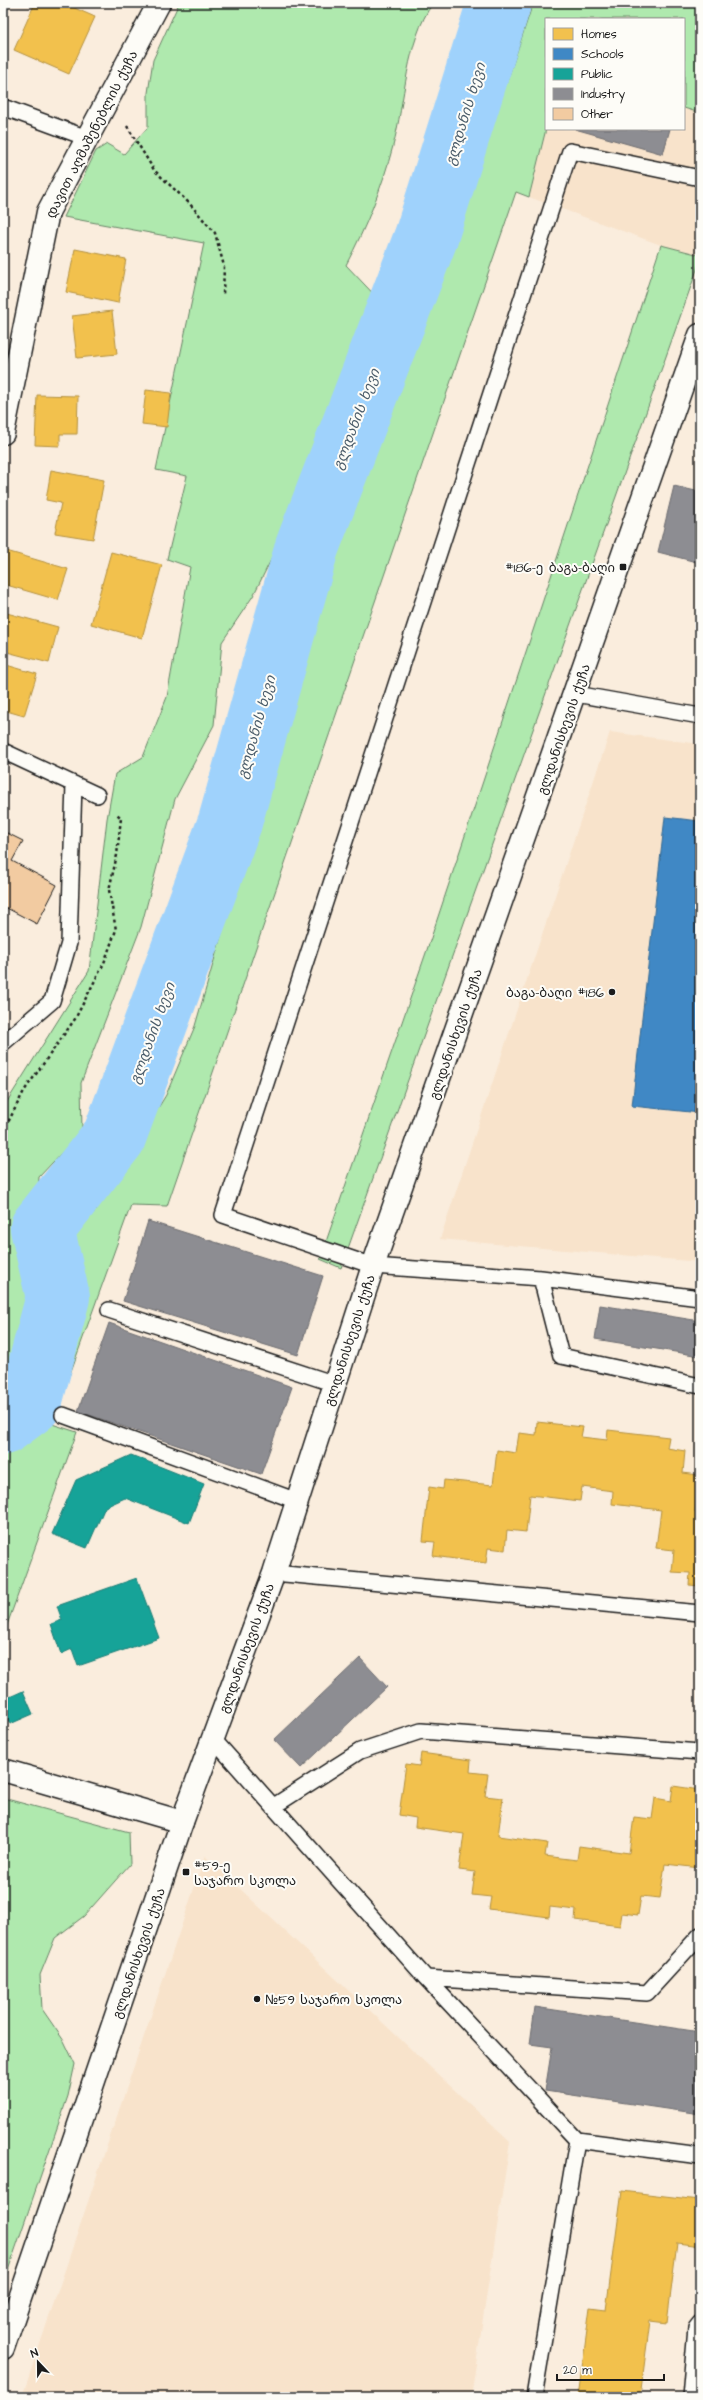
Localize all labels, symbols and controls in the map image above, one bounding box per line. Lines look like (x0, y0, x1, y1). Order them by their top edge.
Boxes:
legend (545, 18, 685, 130)
text: Homes (581, 26, 617, 43)
text: Schools (581, 46, 624, 63)
street label: დავით აღმაშენებლის ქუჩა (42, 48, 142, 221)
water label: გლდანის ხევი (441, 60, 491, 168)
text: Public (581, 66, 613, 83)
text: Industry (581, 86, 626, 104)
text: Other (581, 106, 613, 123)
water label: გლდანის ხევი (329, 365, 386, 473)
place label: #186-ე ბაგა-ბაღი (505, 559, 615, 577)
marker: #186-ე ბაგა-ბაღი (618, 562, 628, 572)
street label: გლდანისხევის ქუჩა (533, 662, 595, 797)
water label: გლდანის ხევი (233, 672, 281, 781)
street label: გლდანისხევის ქუჩა (425, 967, 487, 1102)
water label: გლდანის ხევი (125, 979, 181, 1087)
place label: ბაგა–ბაღი #186 (506, 984, 604, 1002)
marker: ბაგა–ბაღი #186 (607, 987, 617, 997)
street label: გლდანისხევის ქუჩა (320, 1272, 380, 1408)
street label: გლდანისხევის ქუჩა (215, 1581, 279, 1716)
place label: #59-ე საჯარო სკოლა (194, 1857, 296, 1890)
marker: #59-ე საჯარო სკოლა (181, 1867, 191, 1877)
street label: გლდანისხევის ქუჩა (108, 1886, 170, 2021)
place label: №59 საჯარო სკოლა (265, 1991, 402, 2009)
marker: №59 საჯარო სკოლა (252, 1994, 262, 2004)
north arrow (18, 2342, 58, 2382)
text: N (28, 2345, 41, 2361)
scale bar (557, 2356, 664, 2382)
text: 20 m (563, 2362, 592, 2379)

